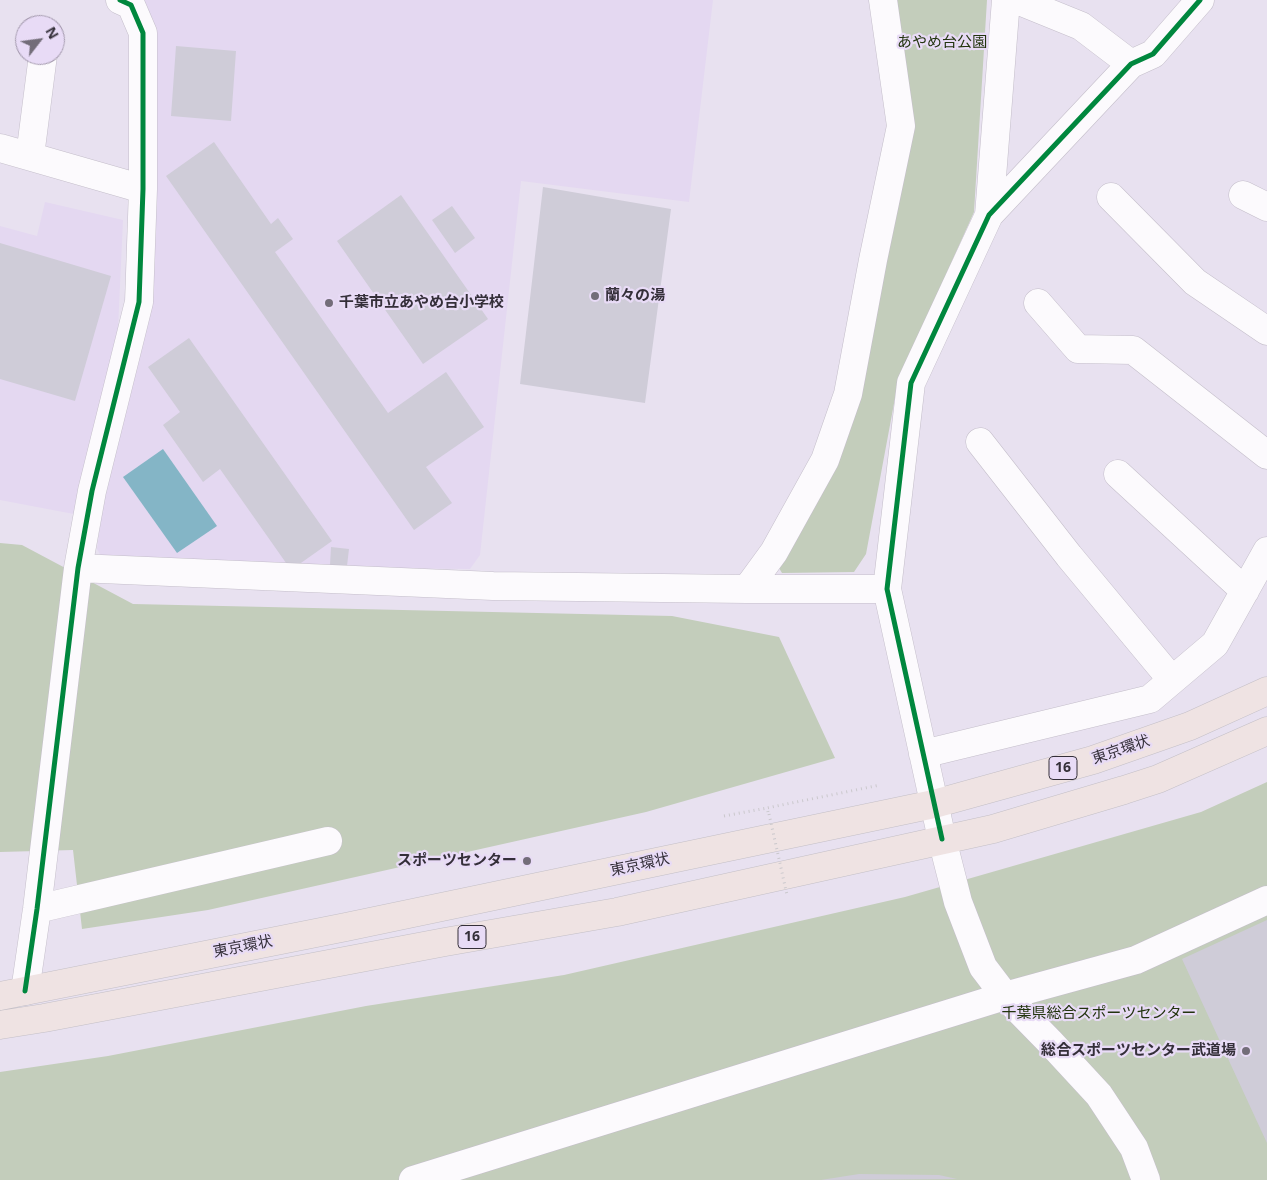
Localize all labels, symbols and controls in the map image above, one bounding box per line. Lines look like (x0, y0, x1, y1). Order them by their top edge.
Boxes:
north arrow (15, 15, 65, 65)
text: N (41, 23, 64, 42)
park label: あやめ台公園 (897, 34, 987, 52)
place label: 蘭々の湯 (605, 287, 665, 305)
marker: 蘭々の湯 (589, 290, 601, 302)
place label: 千葉市立あやめ台小学校 (339, 294, 504, 312)
marker: 千葉市立あやめ台小学校 (323, 297, 335, 309)
street label: 東京環状 (1090, 732, 1152, 768)
road number: 16 (1049, 756, 1077, 780)
street label: 東京環状 (609, 850, 671, 880)
place label: スポーツセンター (397, 852, 517, 870)
marker: スポーツセンター (521, 855, 533, 867)
road number: 16 (458, 926, 486, 949)
street label: 東京環状 (212, 932, 274, 962)
park label: 千葉県総合スポーツセンター (1002, 1005, 1196, 1023)
place label: 総合スポーツセンター武道場 (1041, 1042, 1236, 1060)
marker: 総合スポーツセンター武道場 (1240, 1045, 1252, 1057)

